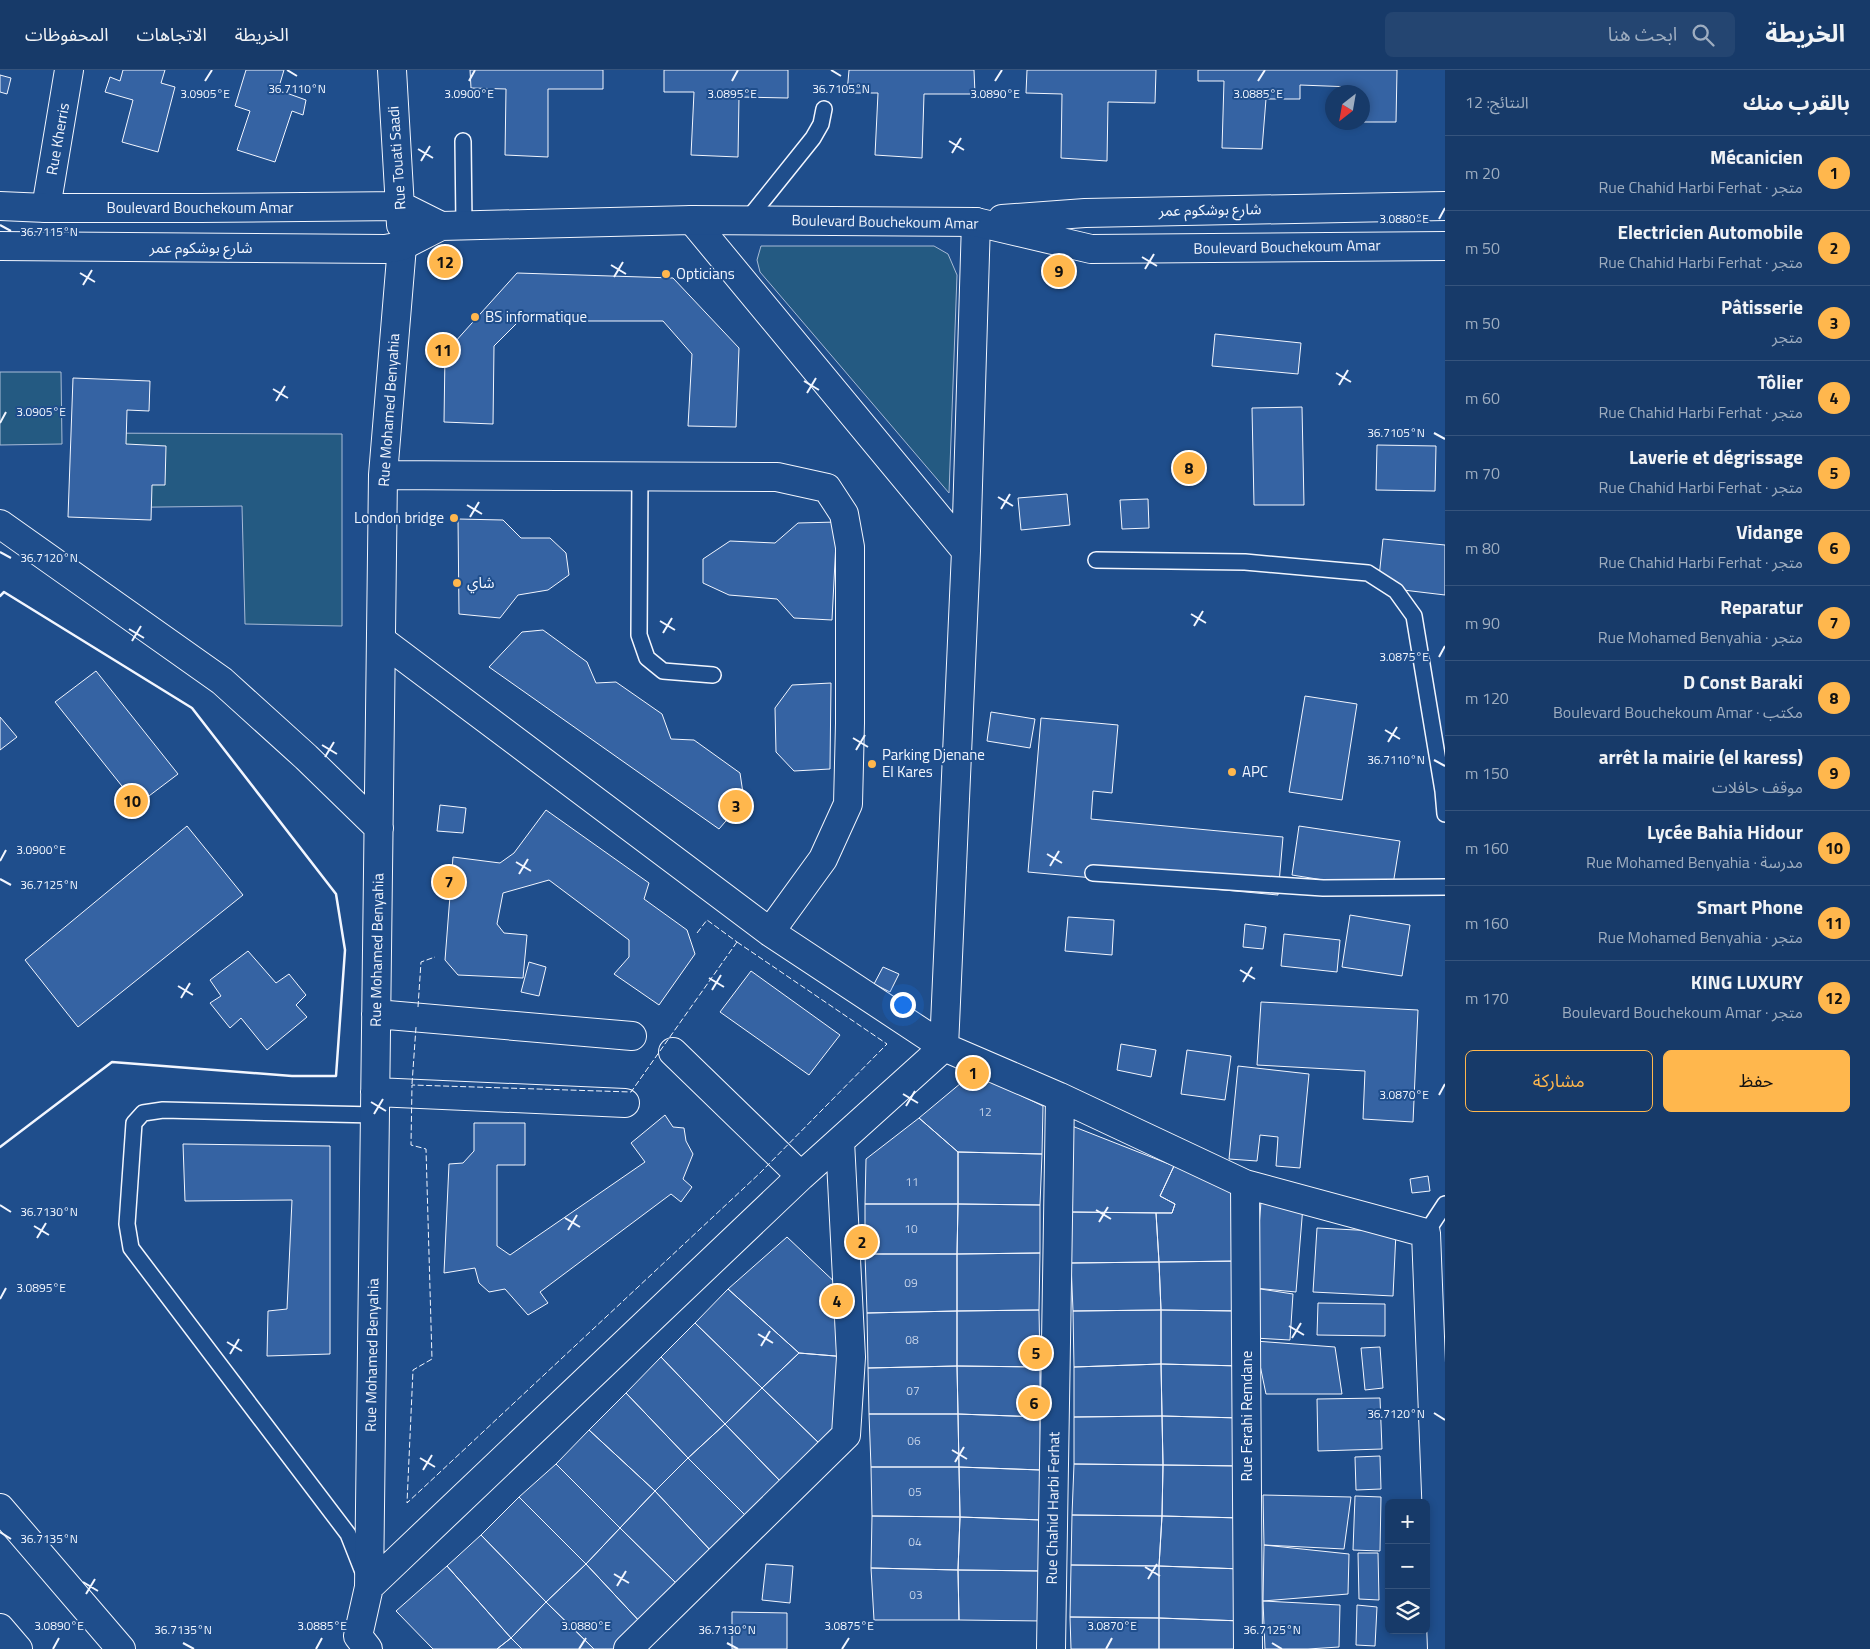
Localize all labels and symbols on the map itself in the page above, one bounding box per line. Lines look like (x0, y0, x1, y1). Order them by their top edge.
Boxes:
text: 36.7110°N (268, 79, 326, 98)
text: 36.7105°N (812, 79, 870, 98)
text: 3.0905°E (180, 84, 230, 103)
text: 3.0900°E (444, 84, 494, 103)
text: 3.0895°E (707, 84, 757, 103)
text: 3.0890°E (970, 84, 1020, 103)
text: 3.0885°E (1233, 84, 1283, 103)
north arrow (1325, 85, 1370, 130)
street label: Rue Kherris (40, 101, 75, 177)
street label: Rue Touati Saadi (381, 105, 412, 211)
street label: Boulevard Bouchekoum Amar (106, 196, 294, 219)
street label: شارع بوشكوم عمر (1157, 197, 1262, 223)
street label: Boulevard Bouchekoum Amar (791, 208, 979, 235)
text: 3.0880°E (1379, 209, 1429, 228)
text: 36.7115°N (20, 222, 78, 241)
street label: Boulevard Bouchekoum Amar (1193, 233, 1381, 260)
street label: شارع بوشكوم عمر (149, 236, 253, 260)
pin: 12 (429, 243, 461, 281)
pin: 9 (1043, 252, 1075, 290)
place label: Opticians (676, 262, 735, 285)
marker: Opticians (660, 268, 672, 280)
place label: BS informatique (485, 305, 587, 328)
marker: BS informatique (469, 311, 481, 323)
pin: 11 (427, 331, 459, 369)
street label: Rue Mohamed Benyahia (372, 332, 405, 487)
text: 3.0905°E (16, 402, 66, 421)
text: 36.7105°N (1367, 423, 1425, 442)
pin: 8 (1173, 449, 1205, 487)
place label: London bridge (354, 506, 444, 529)
marker: London bridge (448, 512, 460, 524)
text: 36.7120°N (20, 548, 78, 567)
place label: شاي (467, 571, 495, 594)
marker: شاي (451, 577, 463, 589)
text: 3.0875°E (1379, 647, 1429, 666)
place label: Parking Djenane El Kares (882, 743, 985, 783)
text: 36.7110°N (1367, 750, 1425, 769)
marker: Parking Djenane El Kares (866, 758, 878, 770)
place label: APC (1242, 760, 1268, 783)
marker: APC (1226, 766, 1238, 778)
pin: 10 (116, 782, 148, 820)
pin: 3 (720, 787, 752, 825)
text: 3.0900°E (16, 840, 66, 859)
pin: 7 (433, 863, 465, 901)
street label: Rue Mohamed Benyahia (364, 872, 389, 1027)
text: 36.7125°N (20, 875, 78, 894)
your location (890, 992, 916, 1018)
pin: 1 (957, 1054, 989, 1092)
text: 3.0870°E (1379, 1085, 1429, 1104)
house number: 12 (978, 1102, 992, 1121)
house number: 11 (905, 1172, 919, 1191)
text: 36.7130°N (20, 1202, 78, 1221)
house number: 10 (904, 1219, 918, 1238)
pin: 2 (846, 1223, 878, 1261)
house number: 09 (904, 1273, 918, 1292)
street label: Rue Mohamed Benyahia (359, 1277, 384, 1432)
text: 3.0895°E (16, 1278, 66, 1297)
pin: 4 (821, 1282, 853, 1320)
house number: 08 (905, 1330, 919, 1349)
pin: 5 (1020, 1334, 1052, 1372)
street label: Rue Ferahi Remdane (1235, 1351, 1258, 1481)
house number: 07 (906, 1381, 920, 1400)
pin: 6 (1018, 1384, 1050, 1422)
text: 36.7120°N (1367, 1404, 1425, 1423)
house number: 06 (907, 1431, 921, 1450)
street label: Rue Chahid Harbi Ferhat (1040, 1431, 1065, 1585)
house number: 05 (908, 1482, 922, 1501)
text: 36.7135°N (20, 1529, 78, 1548)
house number: 04 (908, 1532, 922, 1551)
house number: 03 (909, 1585, 923, 1604)
text: 3.0890°E (34, 1616, 84, 1635)
text: 3.0885°E (297, 1616, 347, 1635)
text: 3.0880°E (561, 1616, 611, 1635)
text: 3.0875°E (824, 1616, 874, 1635)
text: 3.0870°E (1087, 1616, 1137, 1635)
text: 36.7135°N (154, 1620, 212, 1639)
text: 36.7130°N (698, 1620, 756, 1639)
text: 36.7125°N (1243, 1620, 1301, 1639)

